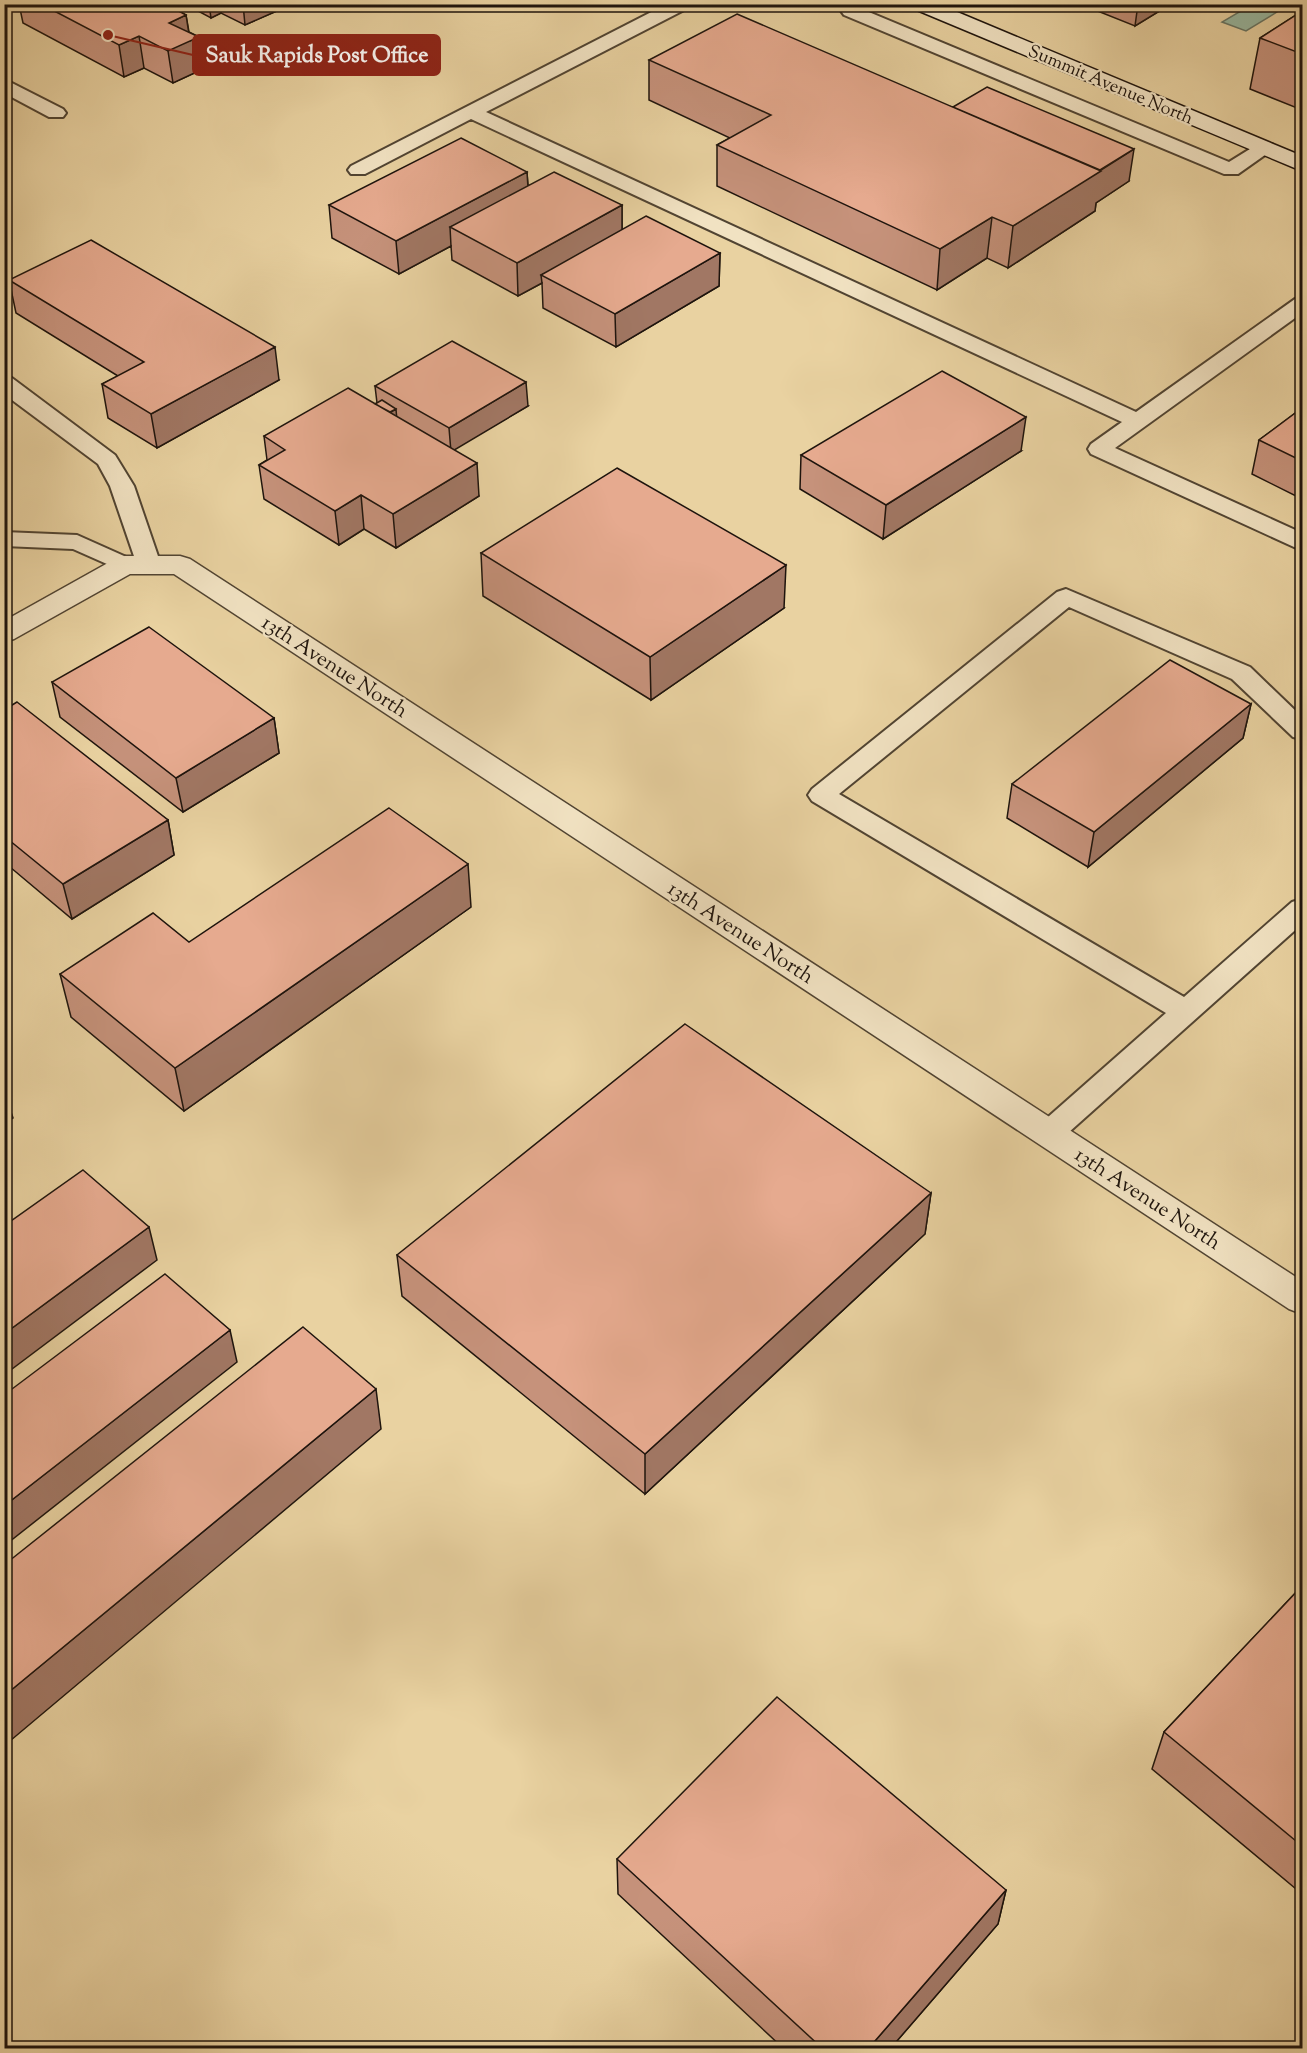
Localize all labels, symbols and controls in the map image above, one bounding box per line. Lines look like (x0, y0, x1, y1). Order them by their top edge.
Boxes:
callout: Sauk Rapids Post Office (193, 35, 440, 75)
street label: Summit Avenue North (1024, 39, 1197, 133)
text: Sauk Rapids Post Office (205, 41, 429, 73)
street label: 13th Avenue North (255, 609, 413, 726)
street label: 13th Avenue North (661, 875, 819, 992)
street label: 13th Avenue North (1068, 1141, 1226, 1258)

